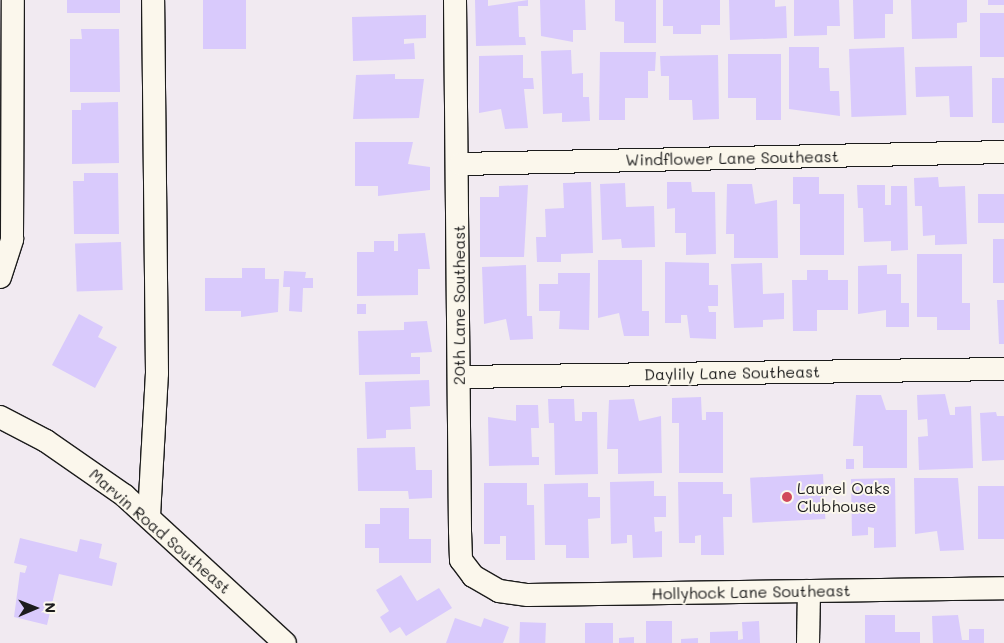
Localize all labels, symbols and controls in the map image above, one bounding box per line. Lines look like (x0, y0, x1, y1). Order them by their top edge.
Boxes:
street label: Windflower Lane Southeast (625, 147, 839, 169)
street label: 20th Lane Southeast (449, 225, 469, 385)
street label: Daylily Lane Southeast (644, 362, 820, 384)
street label: Marvin Road Southeast (85, 464, 235, 598)
place label: Laurel Oaks Clubhouse (797, 478, 890, 516)
marker: Laurel Oaks Clubhouse (781, 491, 793, 503)
street label: Hollyhock Lane Southeast (651, 581, 851, 603)
north arrow (10, 583, 60, 633)
text: N (41, 602, 60, 613)

